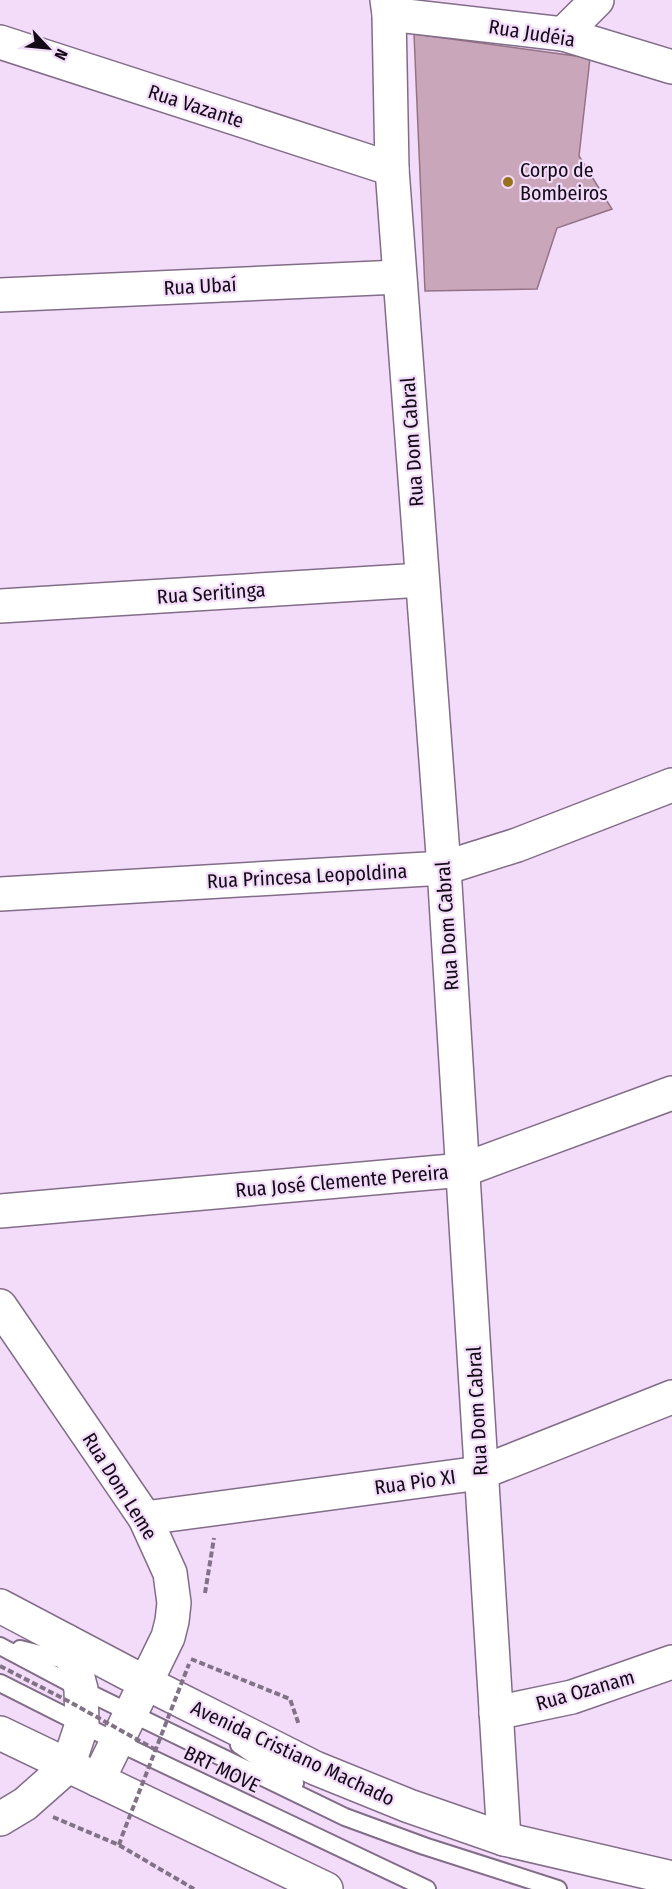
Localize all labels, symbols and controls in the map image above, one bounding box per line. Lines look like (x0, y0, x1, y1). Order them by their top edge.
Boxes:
street label: Rua Judéia (487, 14, 577, 52)
north arrow (18, 18, 78, 78)
text: N (50, 46, 72, 63)
street label: Rua Vazante (145, 79, 247, 133)
place label: Corpo de Bombeiros (520, 158, 608, 205)
marker: Corpo de Bombeiros (501, 175, 515, 189)
street label: Rua Ubaí (163, 272, 237, 300)
street label: Rua Dom Cabral (396, 376, 428, 508)
street label: Rua Seritinga (156, 577, 266, 609)
street label: Rua Princesa Leopoldina (206, 859, 408, 893)
street label: Rua Dom Cabral (431, 860, 463, 992)
street label: Rua José Clemente Pereira (234, 1160, 450, 1202)
street label: Rua Dom Cabral (462, 1346, 492, 1476)
street label: Rua Dom Leme (78, 1428, 162, 1544)
street label: Rua Pio XI (373, 1464, 457, 1500)
street label: Rua Ozanam (533, 1664, 637, 1716)
street label: Avenida Cristiano Machado (187, 1695, 399, 1811)
street label: BRT MOVE (180, 1740, 264, 1798)

